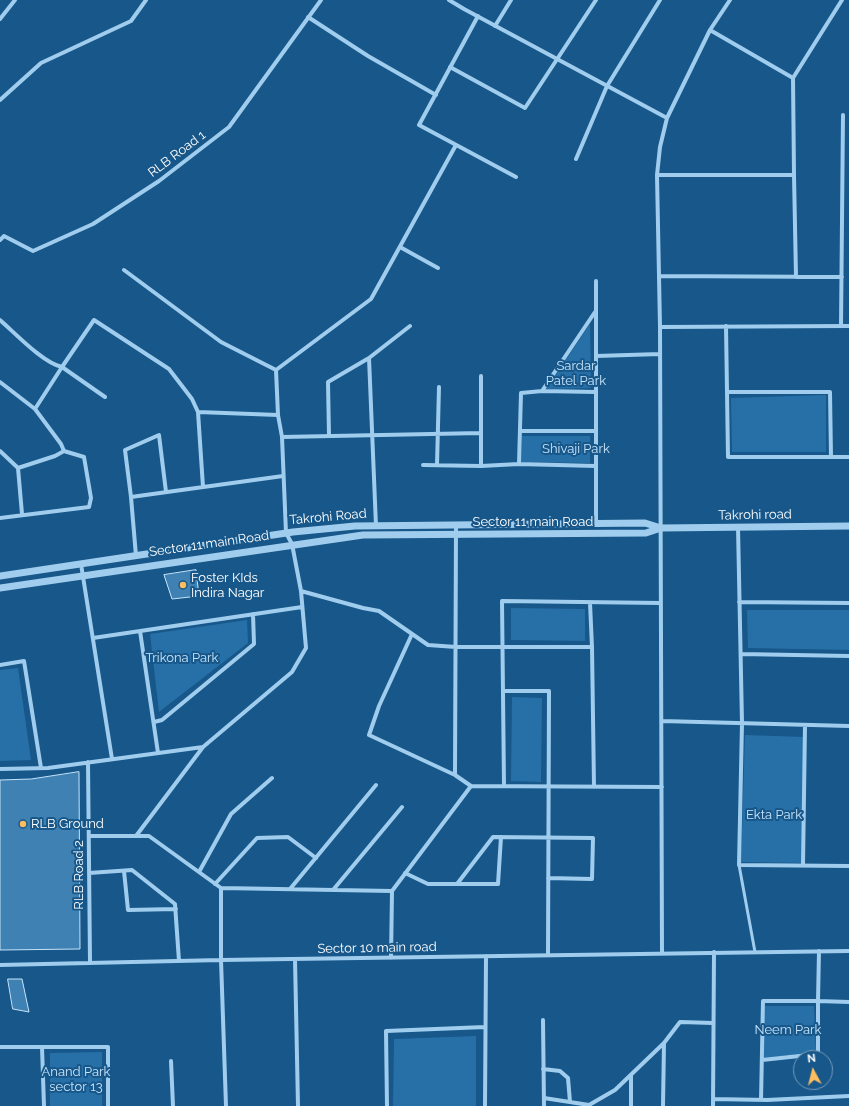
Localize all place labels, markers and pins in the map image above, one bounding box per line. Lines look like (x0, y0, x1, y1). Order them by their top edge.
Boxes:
place label: Foster KIds Indira Nagar (191, 570, 264, 601)
marker: Foster KIds Indira Nagar (178, 580, 188, 590)
place label: RLB Ground (31, 816, 104, 832)
marker: RLB Ground (18, 819, 28, 829)

